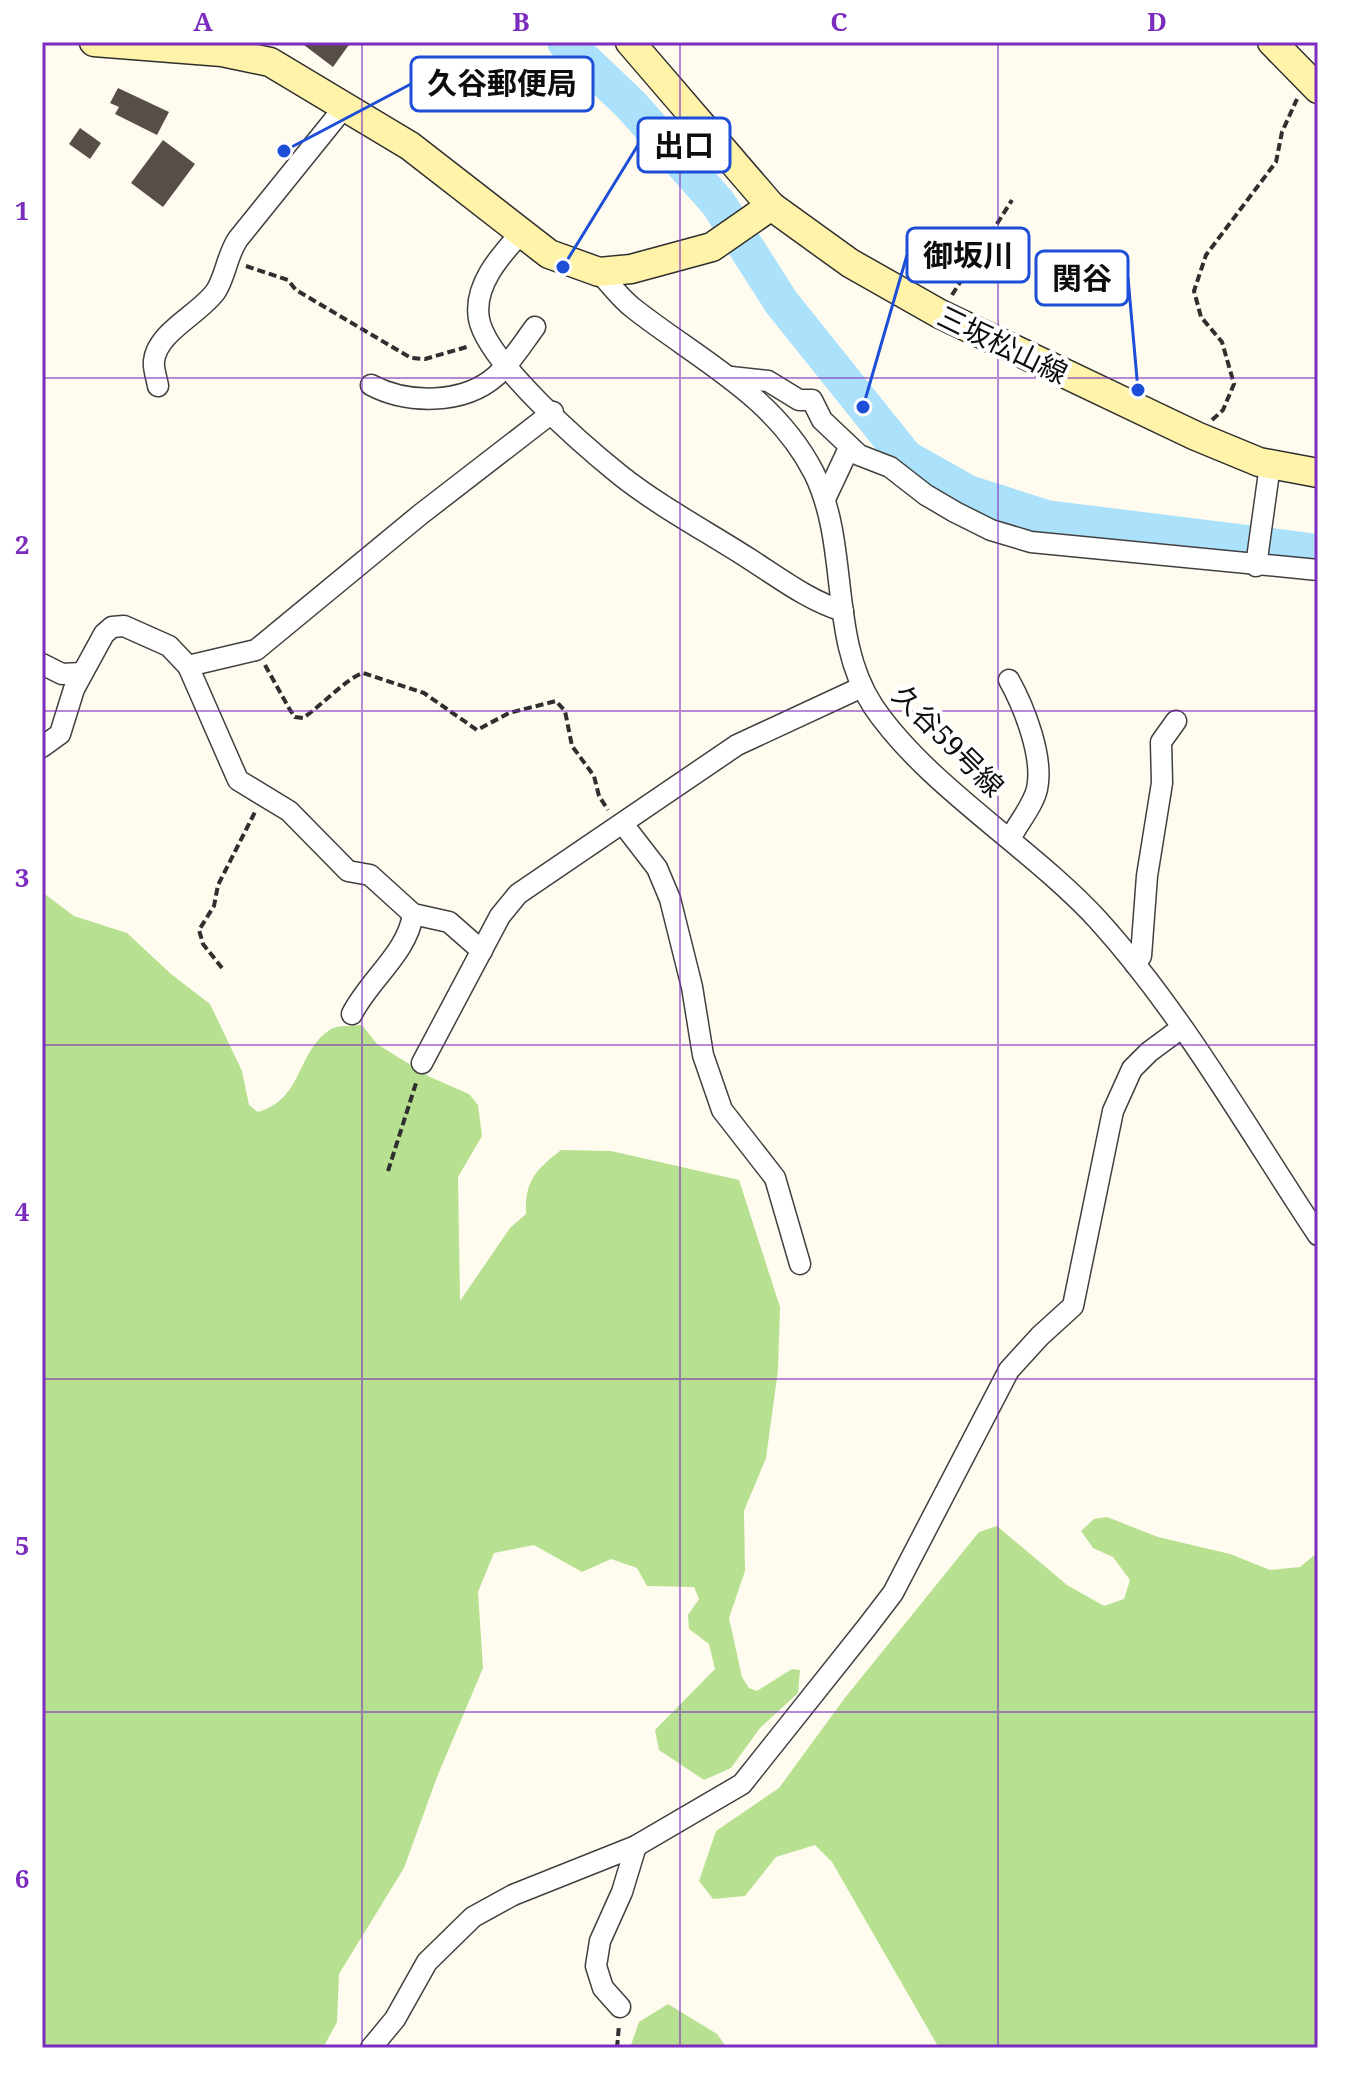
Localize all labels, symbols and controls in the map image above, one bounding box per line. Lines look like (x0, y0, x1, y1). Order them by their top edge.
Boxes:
text: A (193, 3, 213, 39)
text: B (512, 3, 530, 39)
text: C (830, 3, 848, 39)
text: D (1147, 3, 1167, 39)
callout: 久谷郵便局 (411, 57, 593, 111)
text: 久谷郵便局 (427, 62, 577, 103)
callout: 出口 (638, 118, 730, 172)
text: 出口 (654, 124, 714, 165)
text: 1 (15, 192, 29, 228)
callout: 御坂川 (907, 228, 1029, 282)
text: 御坂川 (923, 234, 1013, 275)
callout: 関谷 (1036, 251, 1128, 305)
text: 関谷 (1052, 257, 1112, 298)
street label: 三坂松山線 (932, 296, 1074, 392)
text: 2 (15, 526, 29, 562)
street label: 久谷59号線 (885, 676, 1013, 804)
text: 3 (15, 859, 29, 895)
text: 4 (15, 1193, 30, 1229)
text: 5 (15, 1527, 29, 1563)
text: 6 (15, 1860, 29, 1896)

